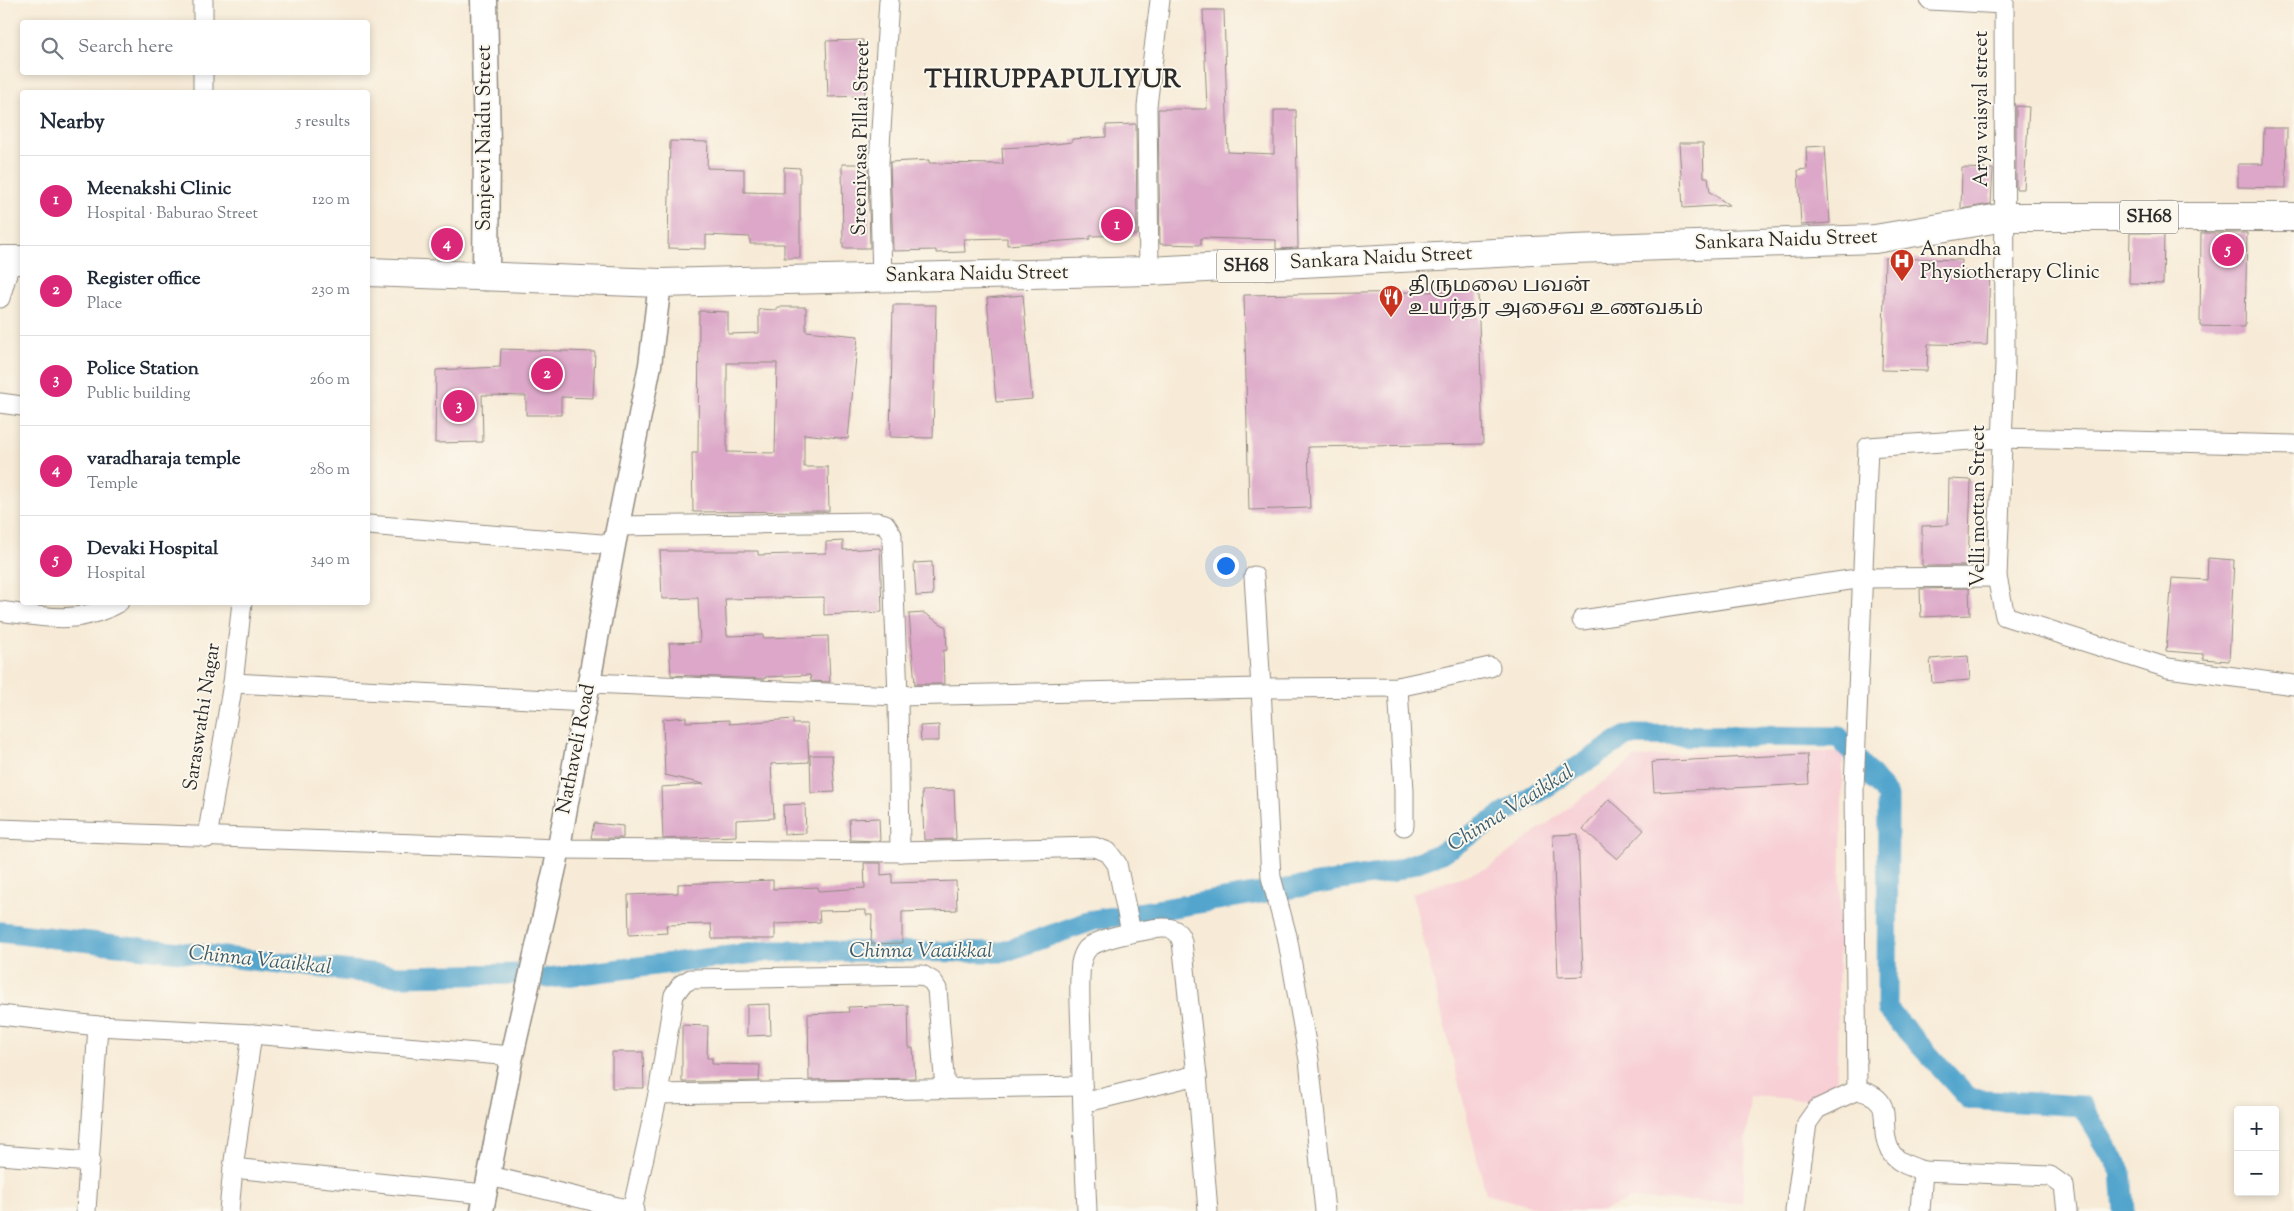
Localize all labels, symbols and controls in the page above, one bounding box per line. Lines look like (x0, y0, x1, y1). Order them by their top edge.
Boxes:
search box (20, 20, 370, 75)
street label: Arya vaisyal street (1968, 31, 1997, 187)
icon: search (38, 34, 66, 62)
text: Search here (78, 34, 173, 61)
street label: Sreenivasa Pillai Street (846, 40, 878, 236)
street label: Sanjeevi Naidu Street (471, 45, 500, 231)
district label: THIRUPPAPULIYUR (924, 63, 1182, 99)
text: Nearby (40, 108, 105, 138)
text: 5 results (296, 111, 350, 134)
text: Meenakshi Clinic (87, 176, 231, 203)
text: 1 (53, 189, 59, 212)
text: 120 m (312, 189, 350, 212)
road number: SH68 (2120, 200, 2178, 233)
text: Hospital · Baburao Street (87, 203, 258, 226)
pin: 1 (1101, 206, 1133, 244)
street label: Sankara Naidu Street (1694, 223, 1878, 259)
pin: 4 (431, 225, 463, 263)
pin: 5 (2212, 231, 2244, 269)
place label: Anandha Physiotherapy Clinic (1920, 236, 2100, 288)
street label: Sankara Naidu Street (1289, 240, 1473, 278)
hospital icon: Anandha Physiotherapy Clinic (1889, 248, 1915, 282)
road number: SH68 (1217, 250, 1275, 282)
street label: Sankara Naidu Street (885, 259, 1069, 291)
text: Register office (87, 266, 201, 293)
place label: திருமலை பவன் உயர்தர அசைவ உணவகம் (1408, 272, 1703, 324)
text: 2 (52, 279, 60, 302)
text: 230 m (311, 279, 350, 302)
restaurant icon: திருமலை பவன் உயர்தர அசைவ உணவகம் (1378, 284, 1404, 318)
text: Place (87, 293, 122, 316)
pin: 2 (531, 355, 563, 393)
text: Police Station (87, 356, 199, 383)
text: 3 (53, 369, 59, 392)
text: 260 m (309, 369, 350, 392)
text: Public building (87, 383, 191, 406)
pin: 3 (443, 387, 475, 425)
street label: Velli mottan Street (1965, 425, 1994, 587)
text: varadharaja temple (87, 446, 240, 473)
text: 4 (52, 459, 60, 482)
text: 280 m (309, 459, 350, 482)
text: Temple (87, 473, 138, 496)
text: Devaki Hospital (87, 536, 218, 563)
text: 5 (53, 549, 59, 572)
text: 340 m (311, 549, 350, 572)
your location (1213, 553, 1239, 579)
text: Hospital (87, 563, 145, 586)
street label: Saraswathi Nagar (177, 641, 229, 793)
street label: Nathaveli Road (550, 681, 604, 817)
water label: Chinna Vaaikkal (1442, 758, 1580, 860)
water label: Chinna Vaaikkal (849, 937, 993, 967)
water label: Chinna Vaaikkal (187, 939, 333, 983)
map controls (2234, 1106, 2279, 1196)
button: + (2234, 1106, 2279, 1151)
button: − (2234, 1151, 2279, 1196)

